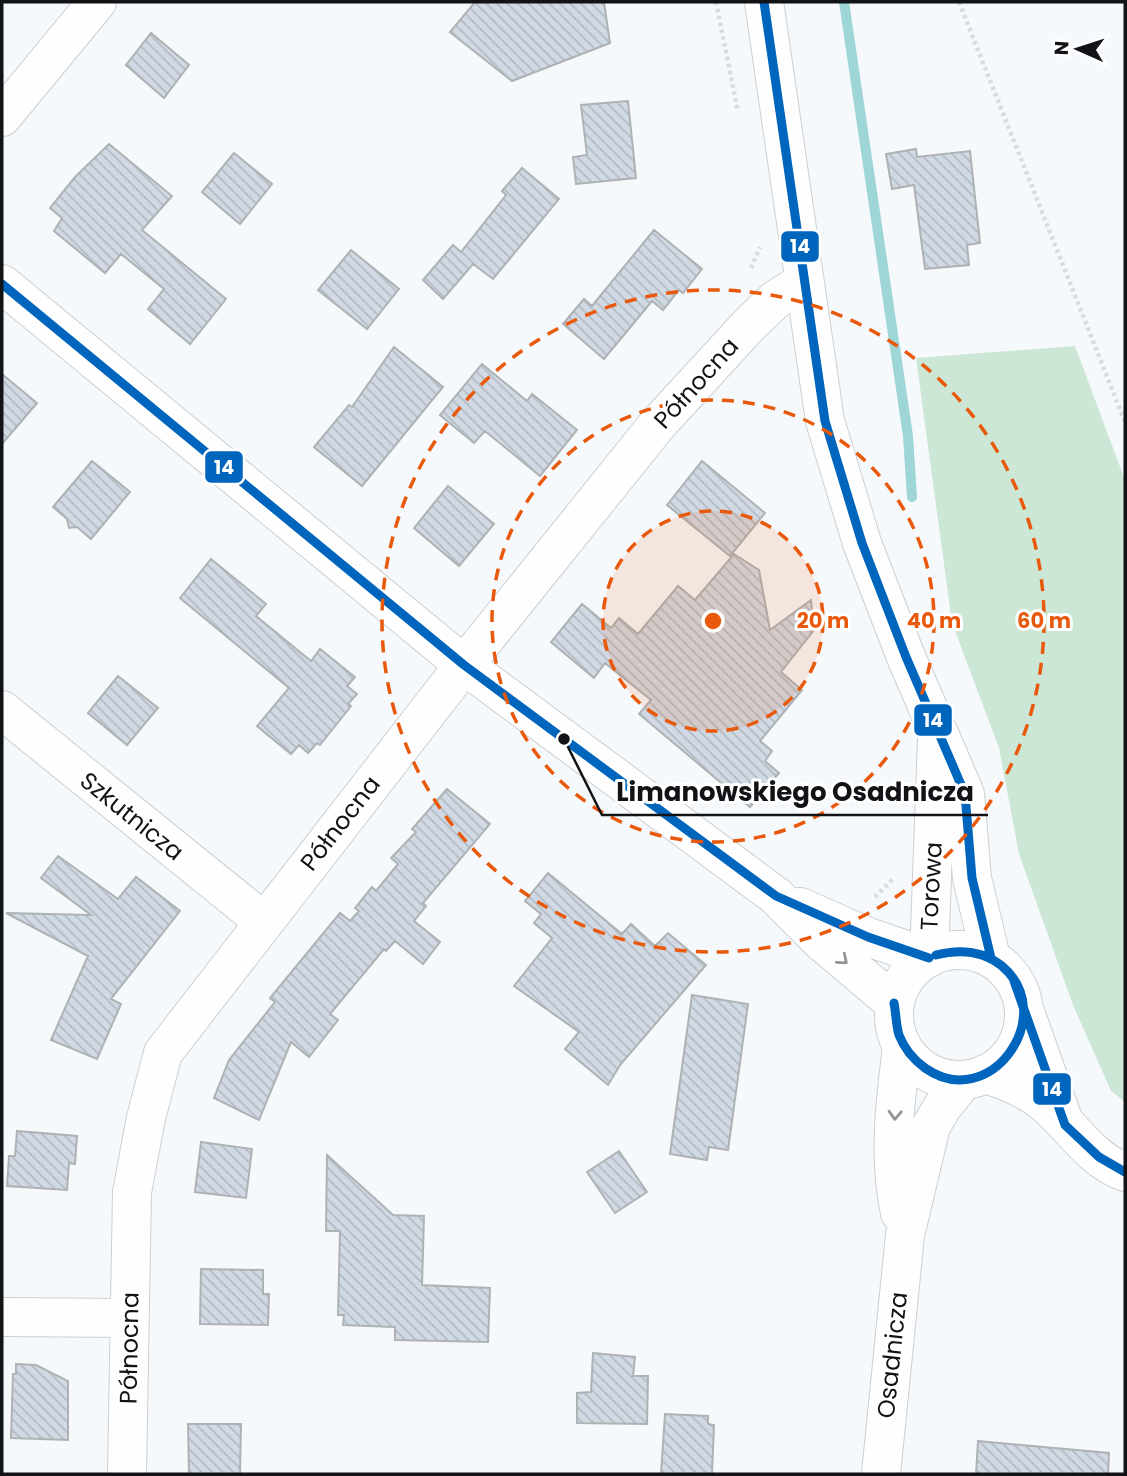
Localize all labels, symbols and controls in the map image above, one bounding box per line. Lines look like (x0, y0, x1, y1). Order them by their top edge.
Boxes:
north arrow (1043, 14, 1113, 84)
text: N (1048, 40, 1075, 56)
line badge: 14 (780, 230, 820, 263)
text: 14 (790, 233, 810, 260)
street label: Północna (646, 330, 746, 436)
line badge: 14 (204, 450, 244, 484)
text: 14 (214, 454, 234, 481)
text: 20 m (797, 606, 849, 635)
text: 40 m (907, 606, 961, 635)
text: 60 m (1017, 606, 1071, 635)
centre of rings (701, 609, 725, 633)
line badge: 14 (913, 703, 953, 737)
text: 14 (923, 707, 943, 734)
street label: Szkutnicza (73, 764, 191, 868)
callout: Limanowskiego Osadnicza (602, 768, 988, 815)
street label: Północna (292, 769, 388, 877)
text: Limanowskiego Osadnicza (616, 774, 974, 810)
street label: Torowa (912, 841, 950, 931)
one-way arrow (834, 952, 847, 964)
line badge: 14 (1032, 1072, 1072, 1106)
text: 14 (1042, 1076, 1062, 1103)
one-way arrow (887, 1110, 902, 1121)
street label: Osadnicza (869, 1290, 915, 1420)
street label: Północna (112, 1292, 146, 1404)

